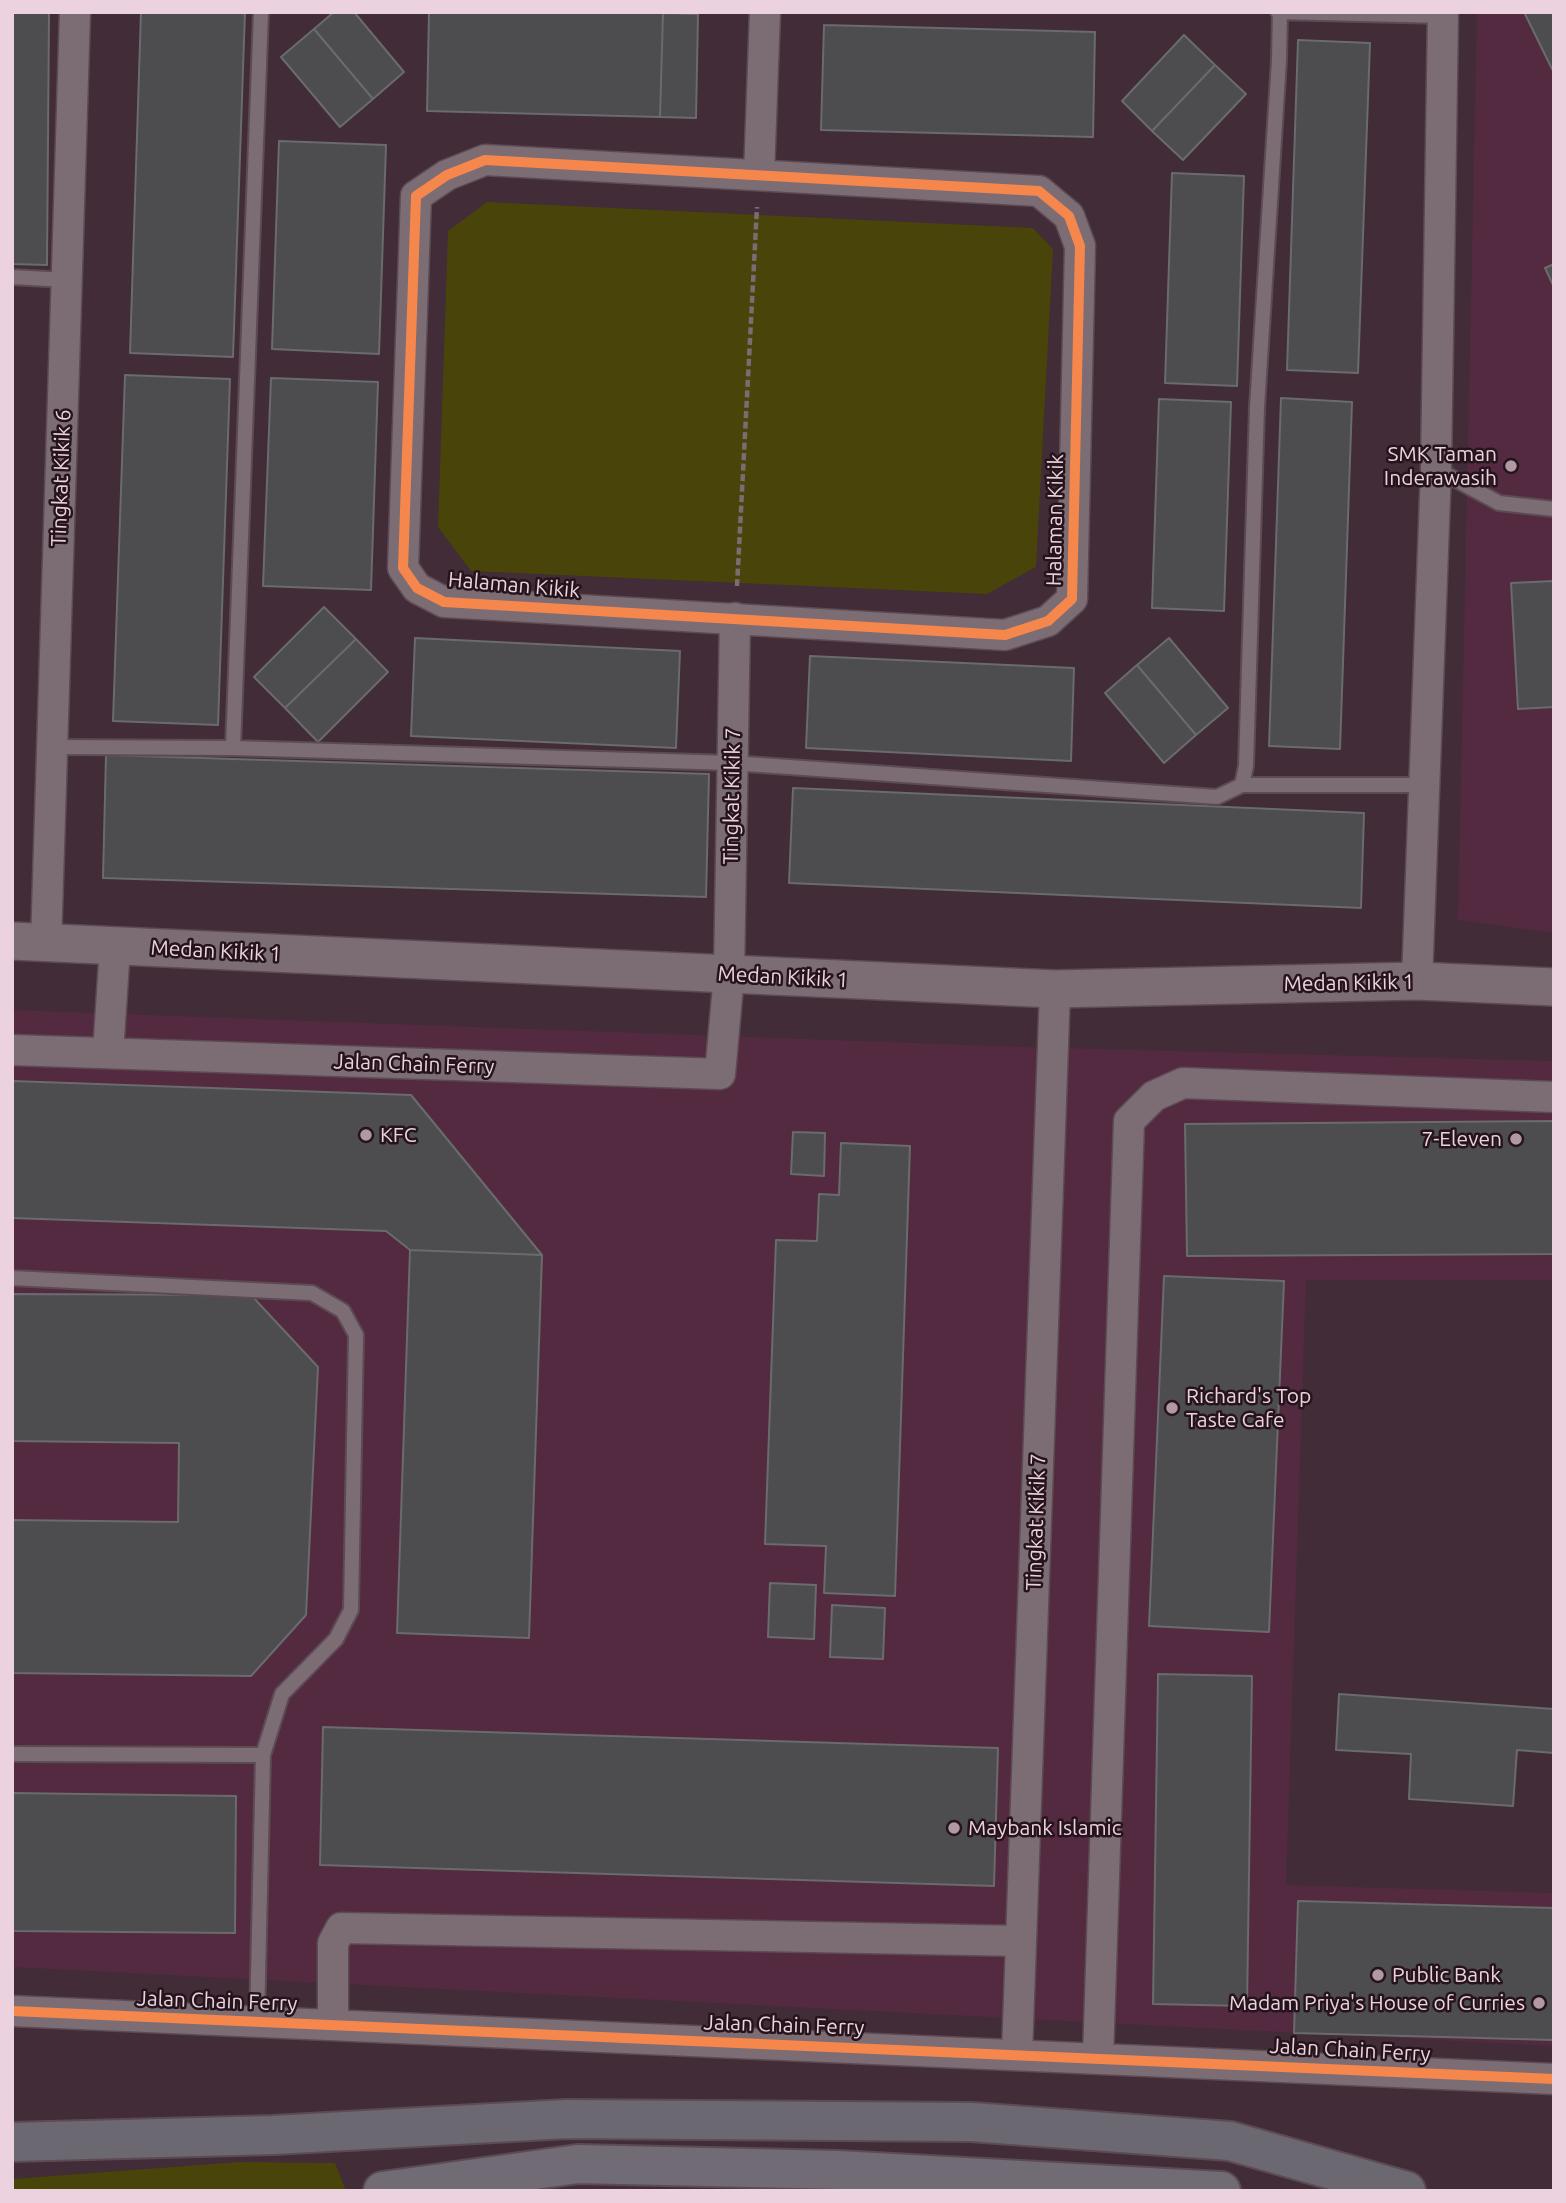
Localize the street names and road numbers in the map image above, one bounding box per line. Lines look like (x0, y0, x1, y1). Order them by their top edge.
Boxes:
street label: Tingkat Kikik 6 (46, 409, 76, 547)
street label: Halaman Kikik (1041, 454, 1069, 586)
street label: Halaman Kikik (447, 567, 581, 603)
street label: Tingkat Kikik 7 (718, 727, 746, 865)
street label: Medan Kikik 1 (150, 935, 282, 967)
street label: Medan Kikik 1 (717, 961, 849, 993)
street label: Medan Kikik 1 (1283, 969, 1415, 997)
street label: Jalan Chain Ferry (333, 1049, 495, 1079)
street label: Tingkat Kikik 7 (1021, 1453, 1051, 1591)
street label: Jalan Chain Ferry (136, 1986, 298, 2016)
street label: Jalan Chain Ferry (703, 2010, 865, 2040)
street label: Jalan Chain Ferry (1269, 2033, 1431, 2067)

